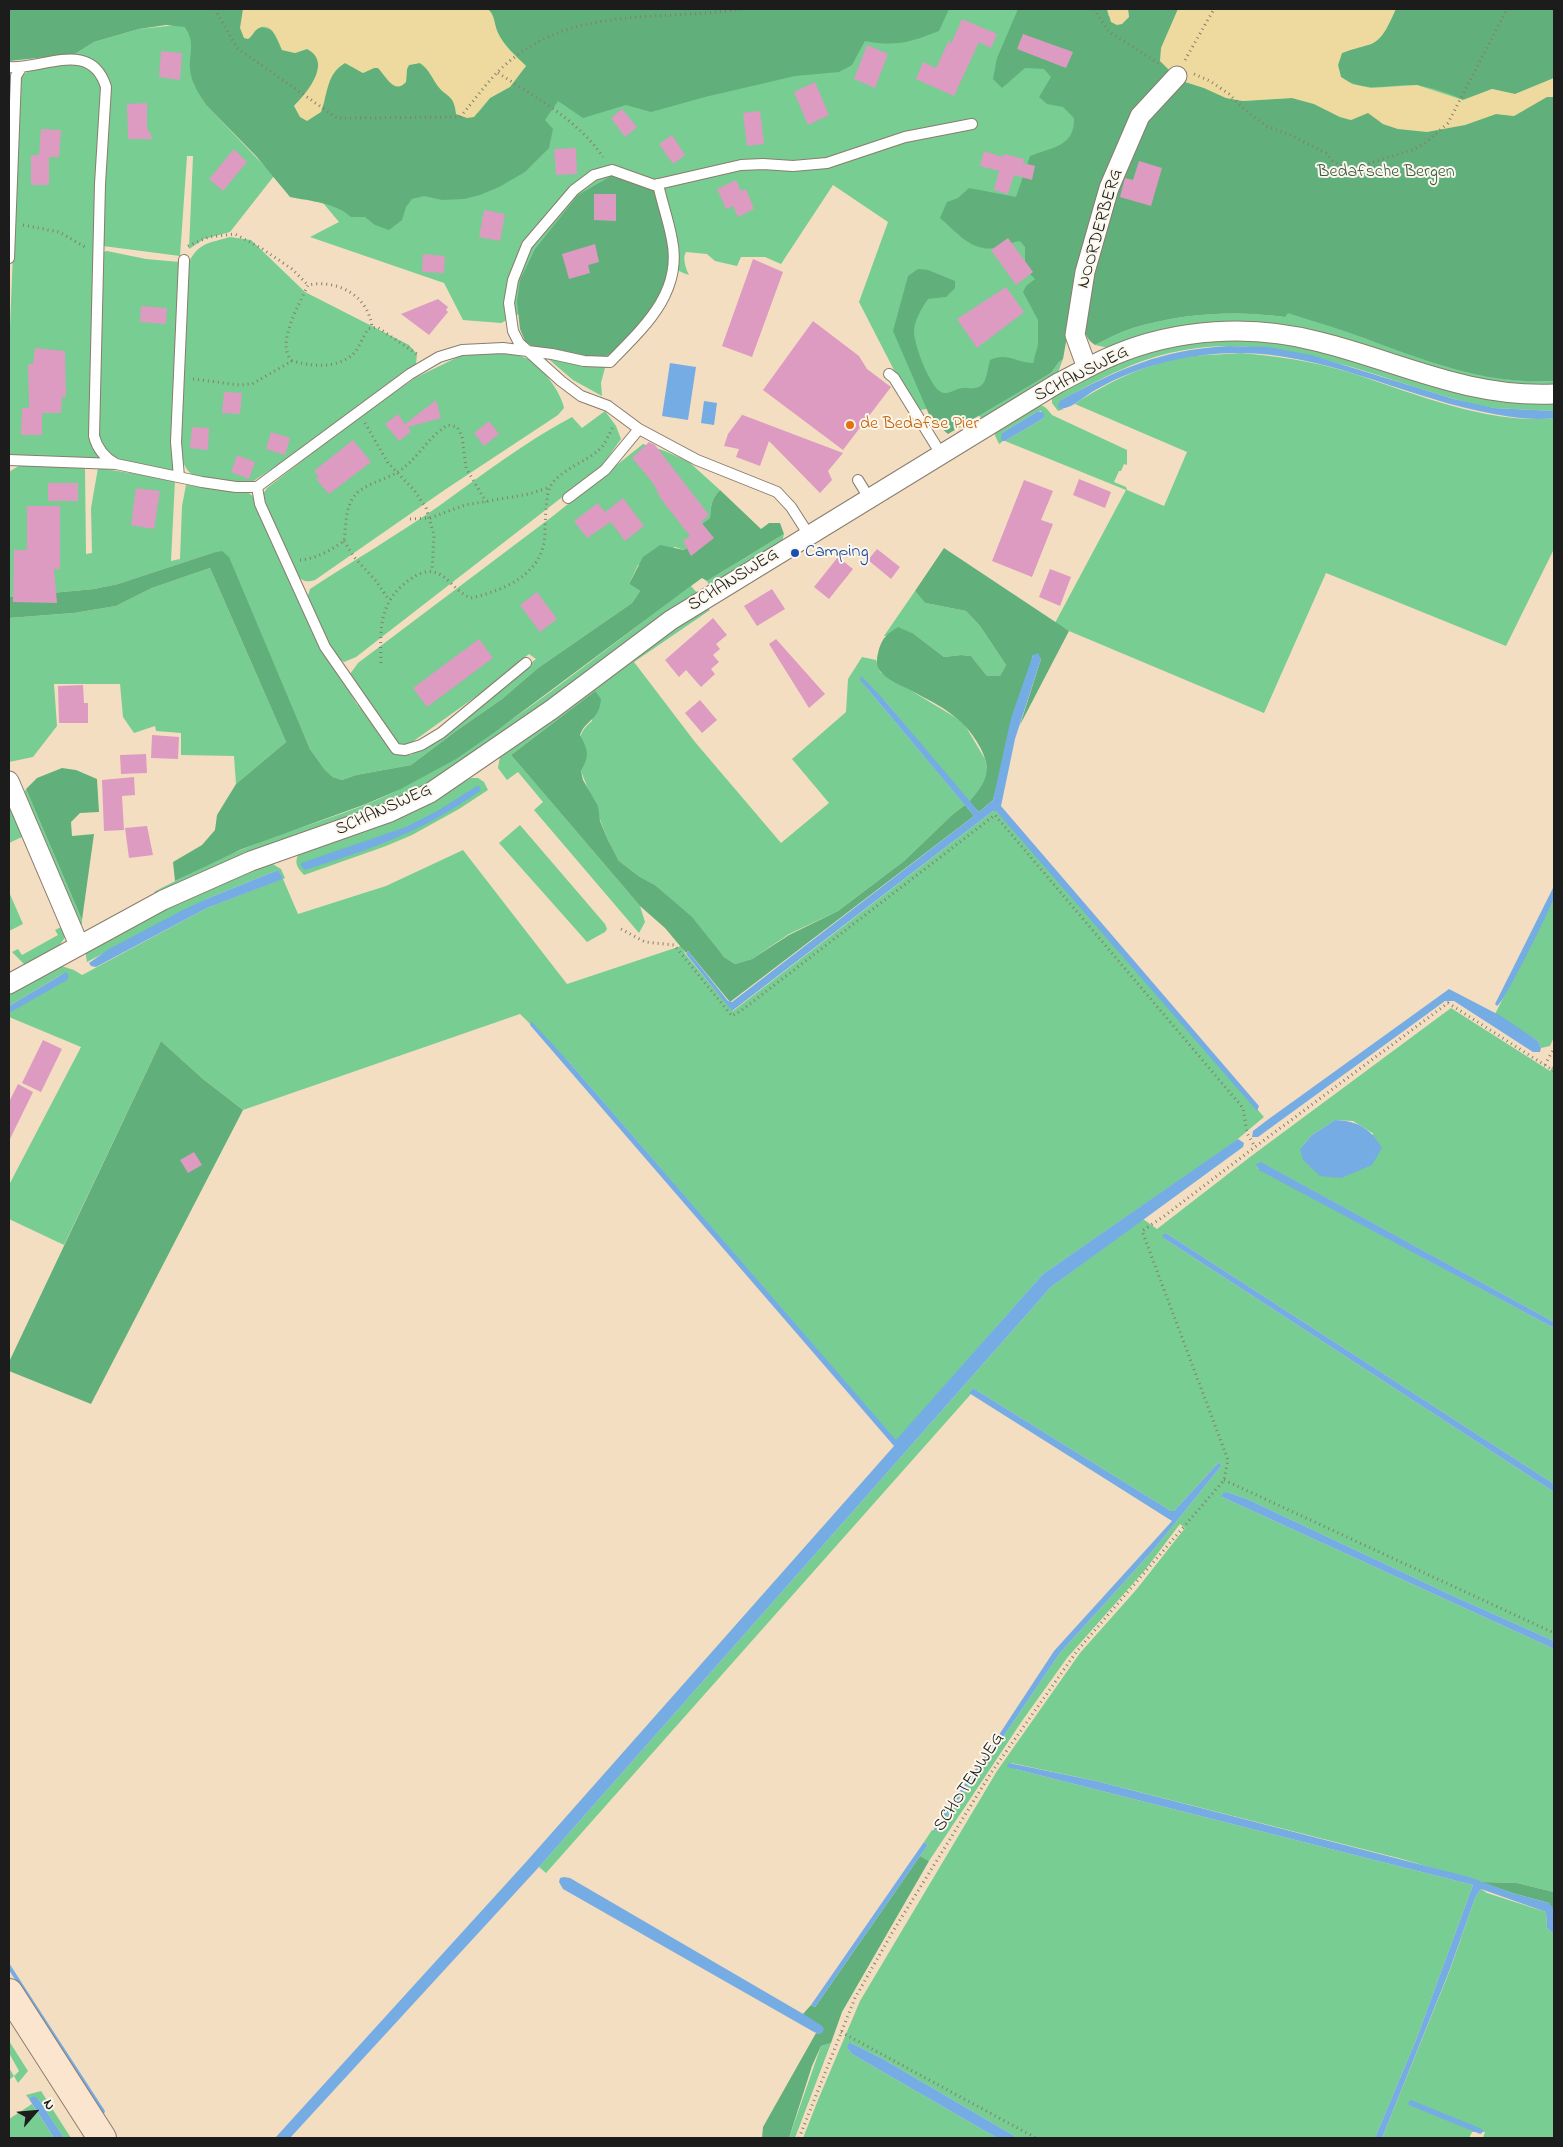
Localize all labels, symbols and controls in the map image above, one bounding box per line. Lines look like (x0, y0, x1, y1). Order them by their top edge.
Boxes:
park label: Bedafsche Bergen (1317, 162, 1455, 184)
street label: NOORDERBERG (1074, 167, 1128, 291)
street label: SCHANSWEG (1031, 342, 1133, 408)
place label: de Bedafse Pier (860, 414, 979, 436)
marker: de Bedafse Pier (844, 419, 856, 431)
place label: Camping (805, 542, 869, 564)
street label: SCHANSWEG (685, 545, 783, 617)
marker: Camping (789, 547, 801, 559)
street label: SCHANSWEG (333, 780, 435, 842)
street label: SCHOTENWEG (930, 1730, 1010, 1836)
north arrow (10, 2087, 60, 2137)
text: N (37, 2096, 60, 2114)

